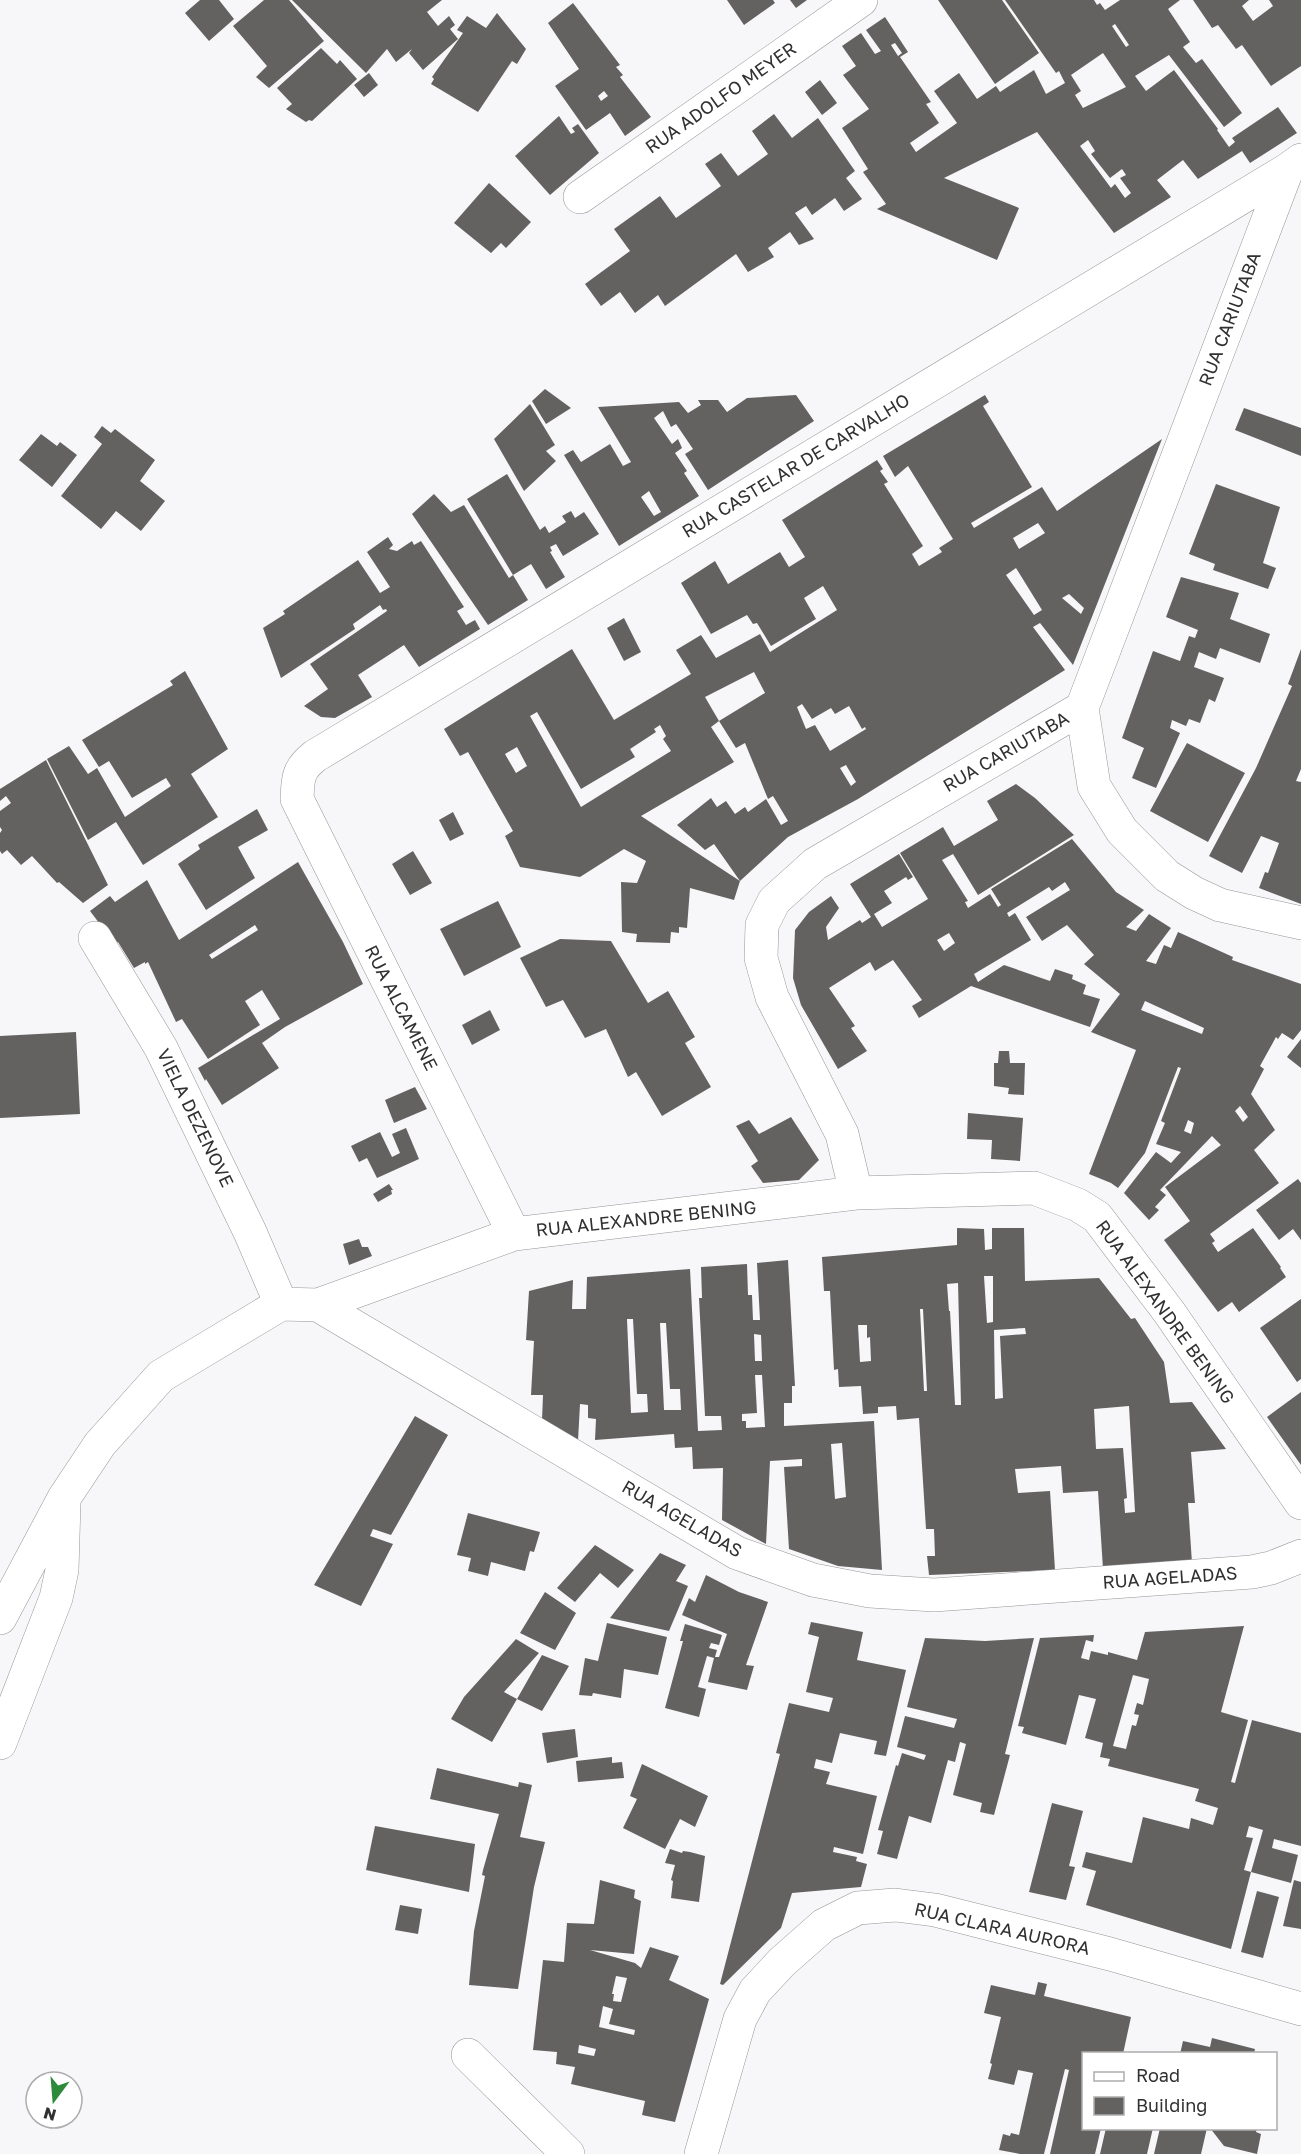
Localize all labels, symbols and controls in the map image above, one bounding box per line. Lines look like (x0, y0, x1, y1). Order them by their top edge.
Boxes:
street label: RUA ADOLFO MEYER (641, 37, 800, 158)
street label: RUA CARIUTABA (1193, 249, 1265, 389)
street label: RUA CASTELAR DE CARVALHO (678, 388, 913, 542)
street label: RUA CARIUTABA (939, 706, 1072, 796)
street label: RUA ALCAMENE (361, 941, 443, 1074)
street label: VIELA DEZENOVE (153, 1045, 239, 1190)
street label: RUA ALEXANDRE BENING (535, 1195, 757, 1241)
street label: RUA ALEXANDRE BENING (1092, 1215, 1240, 1408)
street label: RUA AGELADAS (619, 1475, 746, 1561)
street label: RUA AGELADAS (1102, 1561, 1238, 1593)
street label: RUA CLARA AURORA (912, 1897, 1092, 1959)
legend (1082, 2052, 1277, 2130)
text: Road (1136, 2064, 1180, 2086)
north arrow (24, 2070, 84, 2130)
text: Building (1136, 2094, 1207, 2116)
text: N (41, 2103, 58, 2126)

